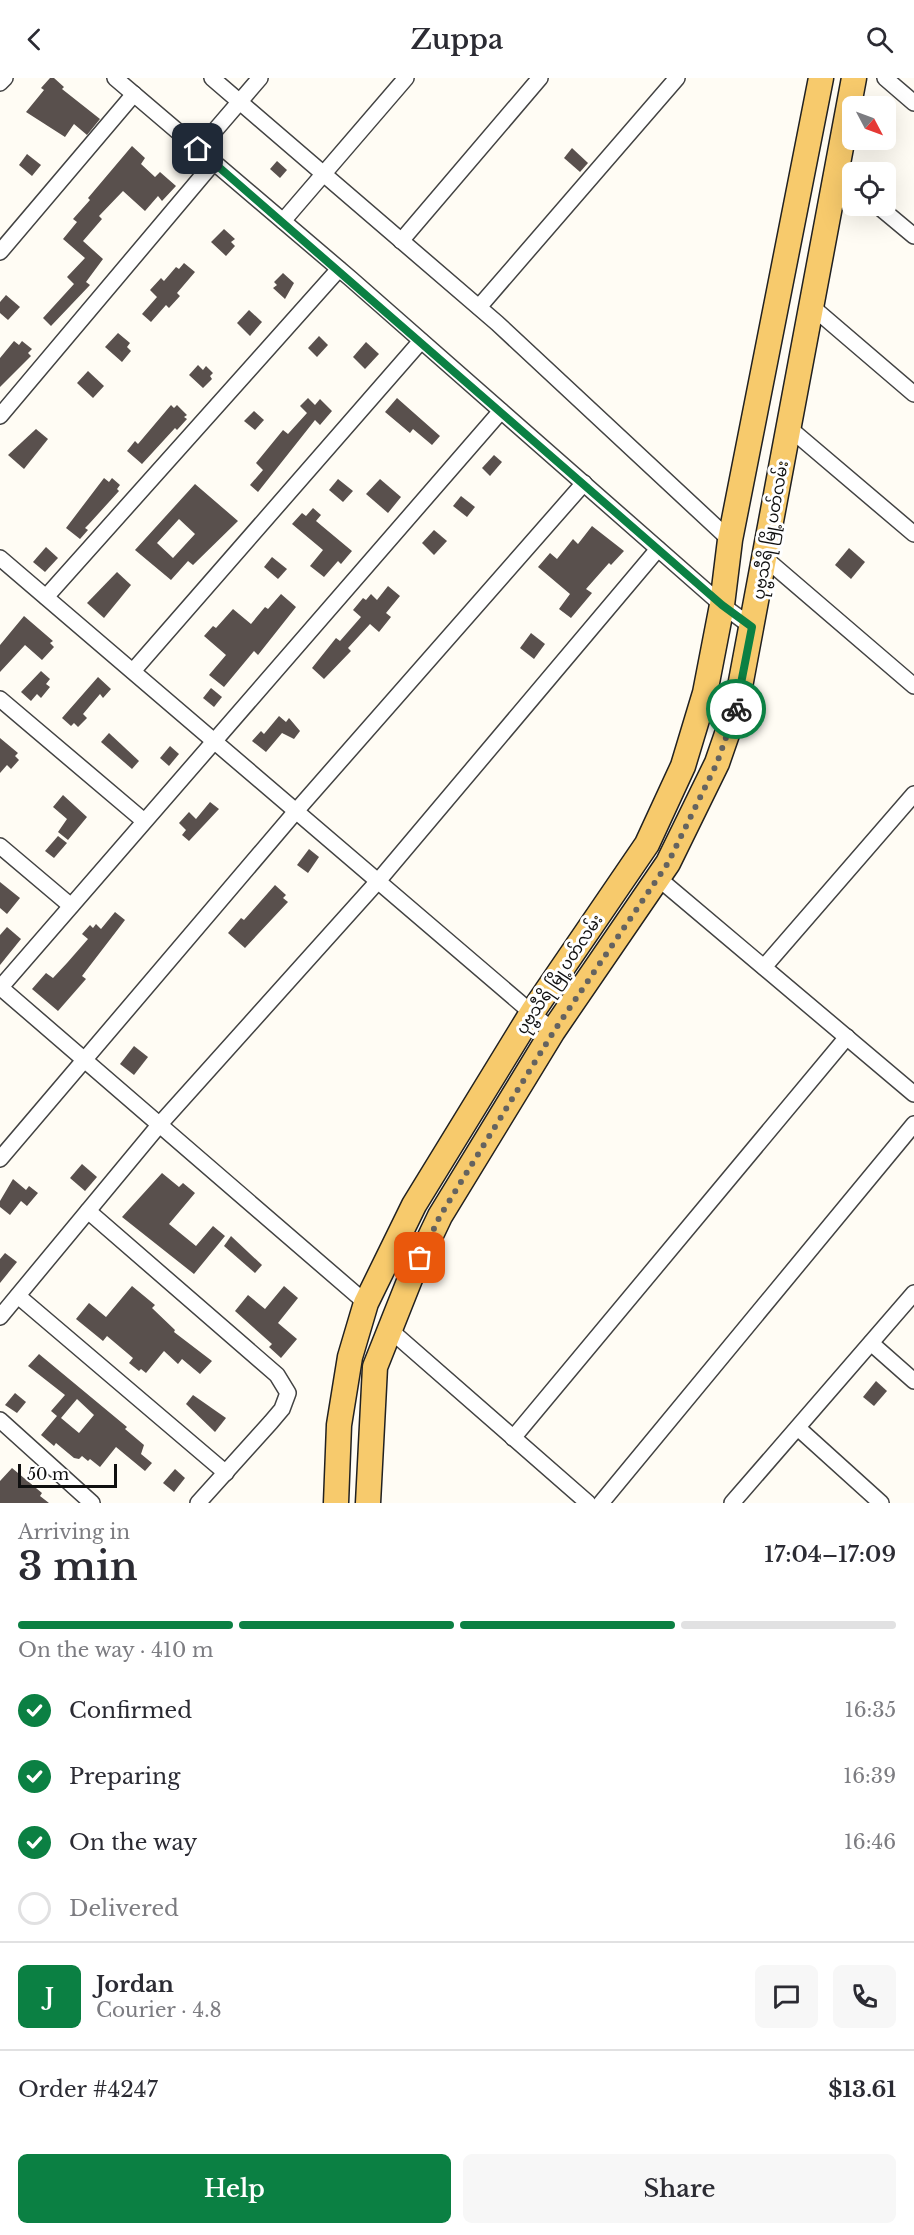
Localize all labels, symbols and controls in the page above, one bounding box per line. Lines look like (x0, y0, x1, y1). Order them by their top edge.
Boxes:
icon: back (18, 23, 51, 56)
text: Zuppa (411, 23, 503, 56)
icon: search (863, 23, 896, 56)
north arrow (842, 96, 896, 150)
map controls (842, 96, 896, 216)
pin (172, 123, 223, 174)
icon: home (181, 132, 214, 165)
button: locate (842, 162, 896, 216)
street label: ပုဗ္ဗသီရိ မြို့ပတ်လမ်း (747, 459, 797, 602)
courier (706, 679, 766, 739)
icon: bike (720, 693, 753, 726)
street label: ပုဗ္ဗသီရိ မြို့ပတ်လမ်း (511, 910, 611, 1041)
pin (394, 1232, 445, 1283)
icon: bag (403, 1241, 436, 1274)
scale bar (18, 1461, 117, 1488)
text: 50 m (27, 1464, 69, 1484)
text: Arriving in (18, 1520, 130, 1544)
text: 17:04–17:09 (764, 1541, 896, 1568)
text: 3 min (18, 1542, 138, 1591)
text: On the way · 410 m (18, 1638, 213, 1662)
icon: check (18, 1694, 51, 1727)
text: Confirmed (69, 1697, 192, 1724)
text: 16:35 (845, 1698, 896, 1722)
icon: check (18, 1760, 51, 1793)
text: Preparing (69, 1763, 180, 1790)
text: 16:39 (843, 1764, 896, 1788)
icon: check (18, 1826, 51, 1859)
text: On the way (69, 1829, 197, 1856)
text: 16:46 (844, 1830, 896, 1854)
text: Delivered (69, 1895, 179, 1922)
button: chat (755, 1965, 818, 2028)
button: phone (833, 1965, 896, 2028)
text: Jordan (96, 1971, 174, 1998)
text: J (45, 1983, 54, 2010)
text: Courier · 4.8 (96, 1998, 222, 2022)
text: Order #4247 (18, 2076, 158, 2103)
text: $13.61 (828, 2076, 896, 2103)
button: Help (18, 2154, 451, 2223)
button: Share (463, 2154, 896, 2223)

